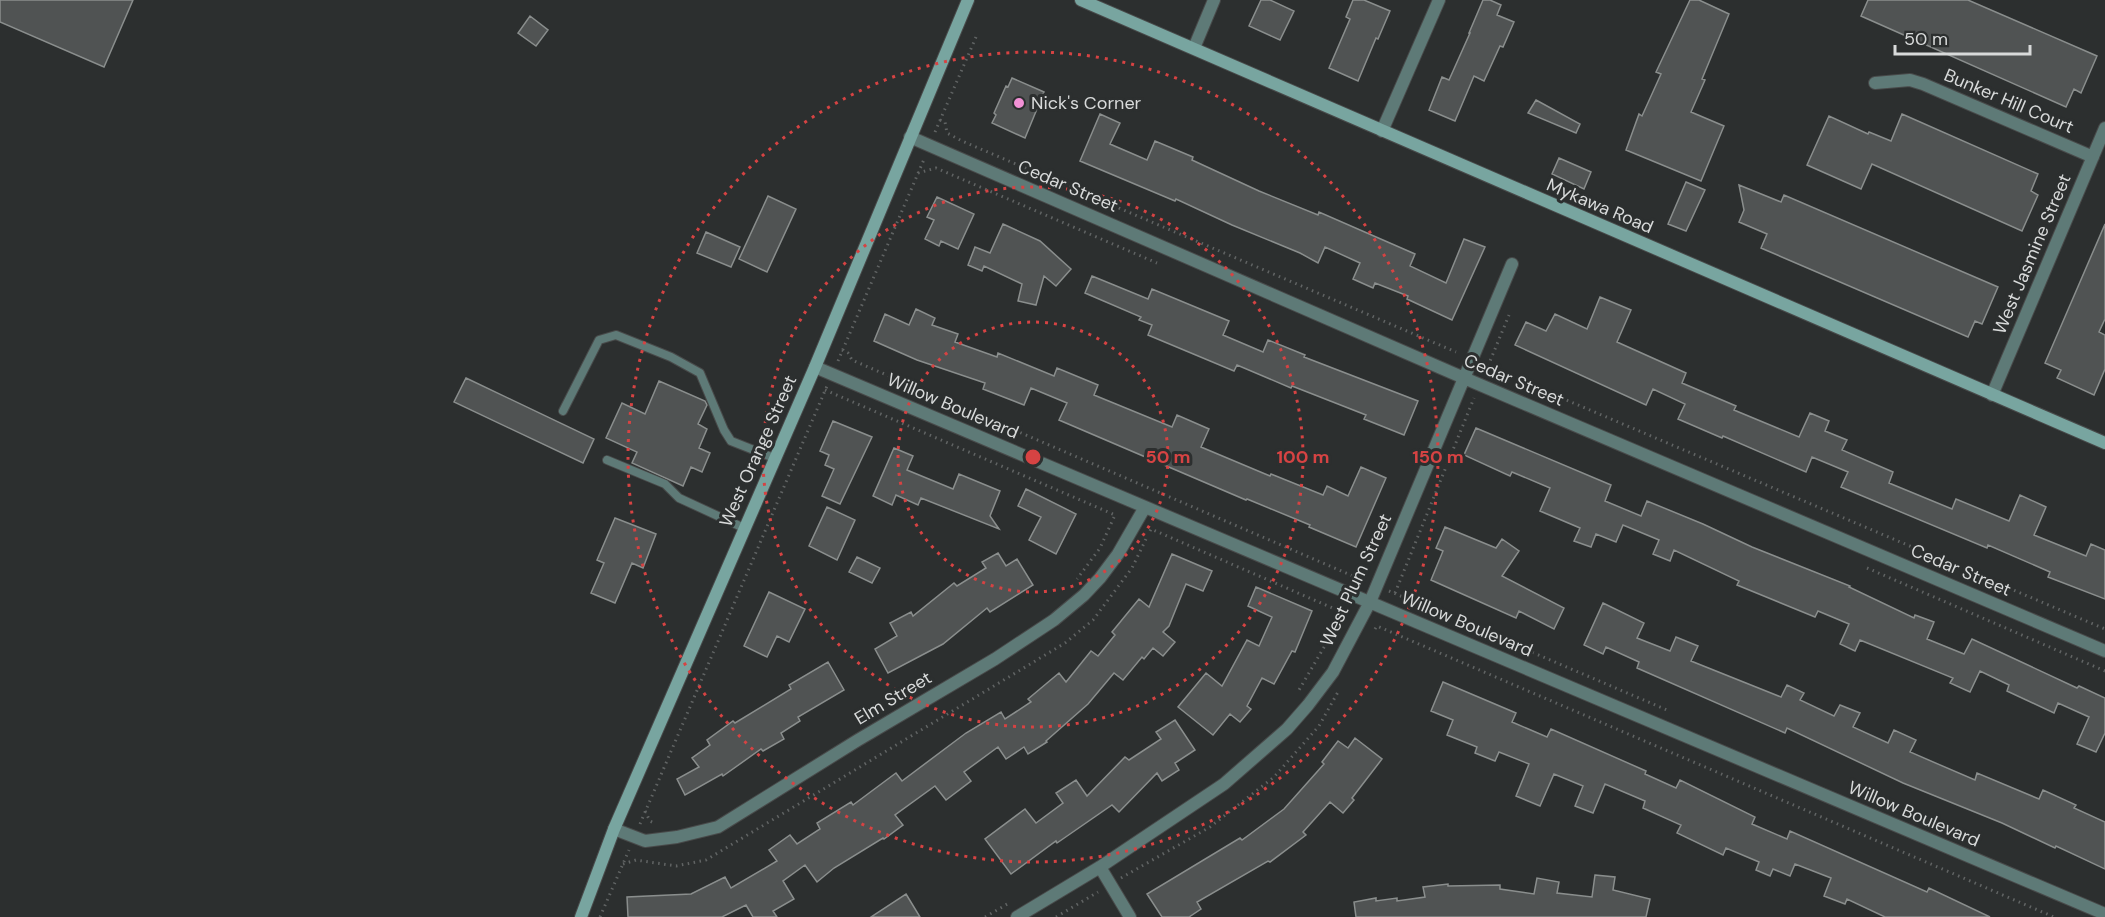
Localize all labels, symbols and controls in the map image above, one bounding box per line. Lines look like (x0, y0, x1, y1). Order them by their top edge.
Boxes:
scale bar (1895, 18, 2030, 56)
text: 50 m (1904, 27, 1948, 51)
street label: Bunker Hill Court (1941, 63, 2077, 139)
place label: Nick's Corner (1031, 91, 1142, 115)
marker: Nick's Corner (1012, 96, 1026, 110)
street label: Cedar Street (1014, 154, 1122, 218)
street label: West Jasmine Street (1987, 170, 2077, 338)
street label: Mykawa Road (1543, 173, 1657, 239)
street label: Cedar Street (1460, 348, 1568, 412)
street label: Willow Boulevard (884, 367, 1022, 445)
street label: West Orange Street (714, 371, 802, 531)
text: 50 m (1145, 445, 1191, 469)
text: 100 m (1276, 445, 1330, 469)
text: 150 m (1412, 445, 1464, 469)
centre of rings (1023, 447, 1043, 467)
street label: West Plum Street (1315, 510, 1397, 650)
street label: Cedar Street (1907, 538, 2015, 602)
street label: Willow Boulevard (1398, 585, 1536, 663)
street label: Elm Street (850, 666, 936, 730)
street label: Willow Boulevard (1845, 775, 1983, 853)

